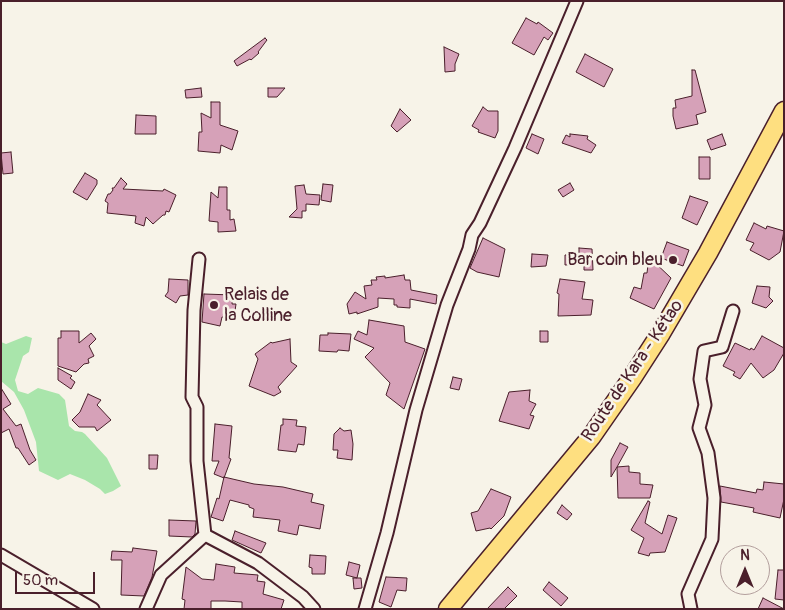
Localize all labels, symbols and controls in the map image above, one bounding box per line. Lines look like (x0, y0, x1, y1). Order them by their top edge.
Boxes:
place label: Bar coin bleu (567, 249, 663, 271)
marker: Bar coin bleu (667, 254, 679, 266)
place label: Relais de la Colline (224, 284, 292, 326)
street label: Route de Kara - Kétao (578, 296, 688, 446)
marker: Relais de la Colline (208, 299, 220, 311)
north arrow (720, 545, 770, 595)
text: N (740, 547, 750, 564)
scale bar (18, 562, 98, 594)
text: 50 m (23, 571, 58, 590)

